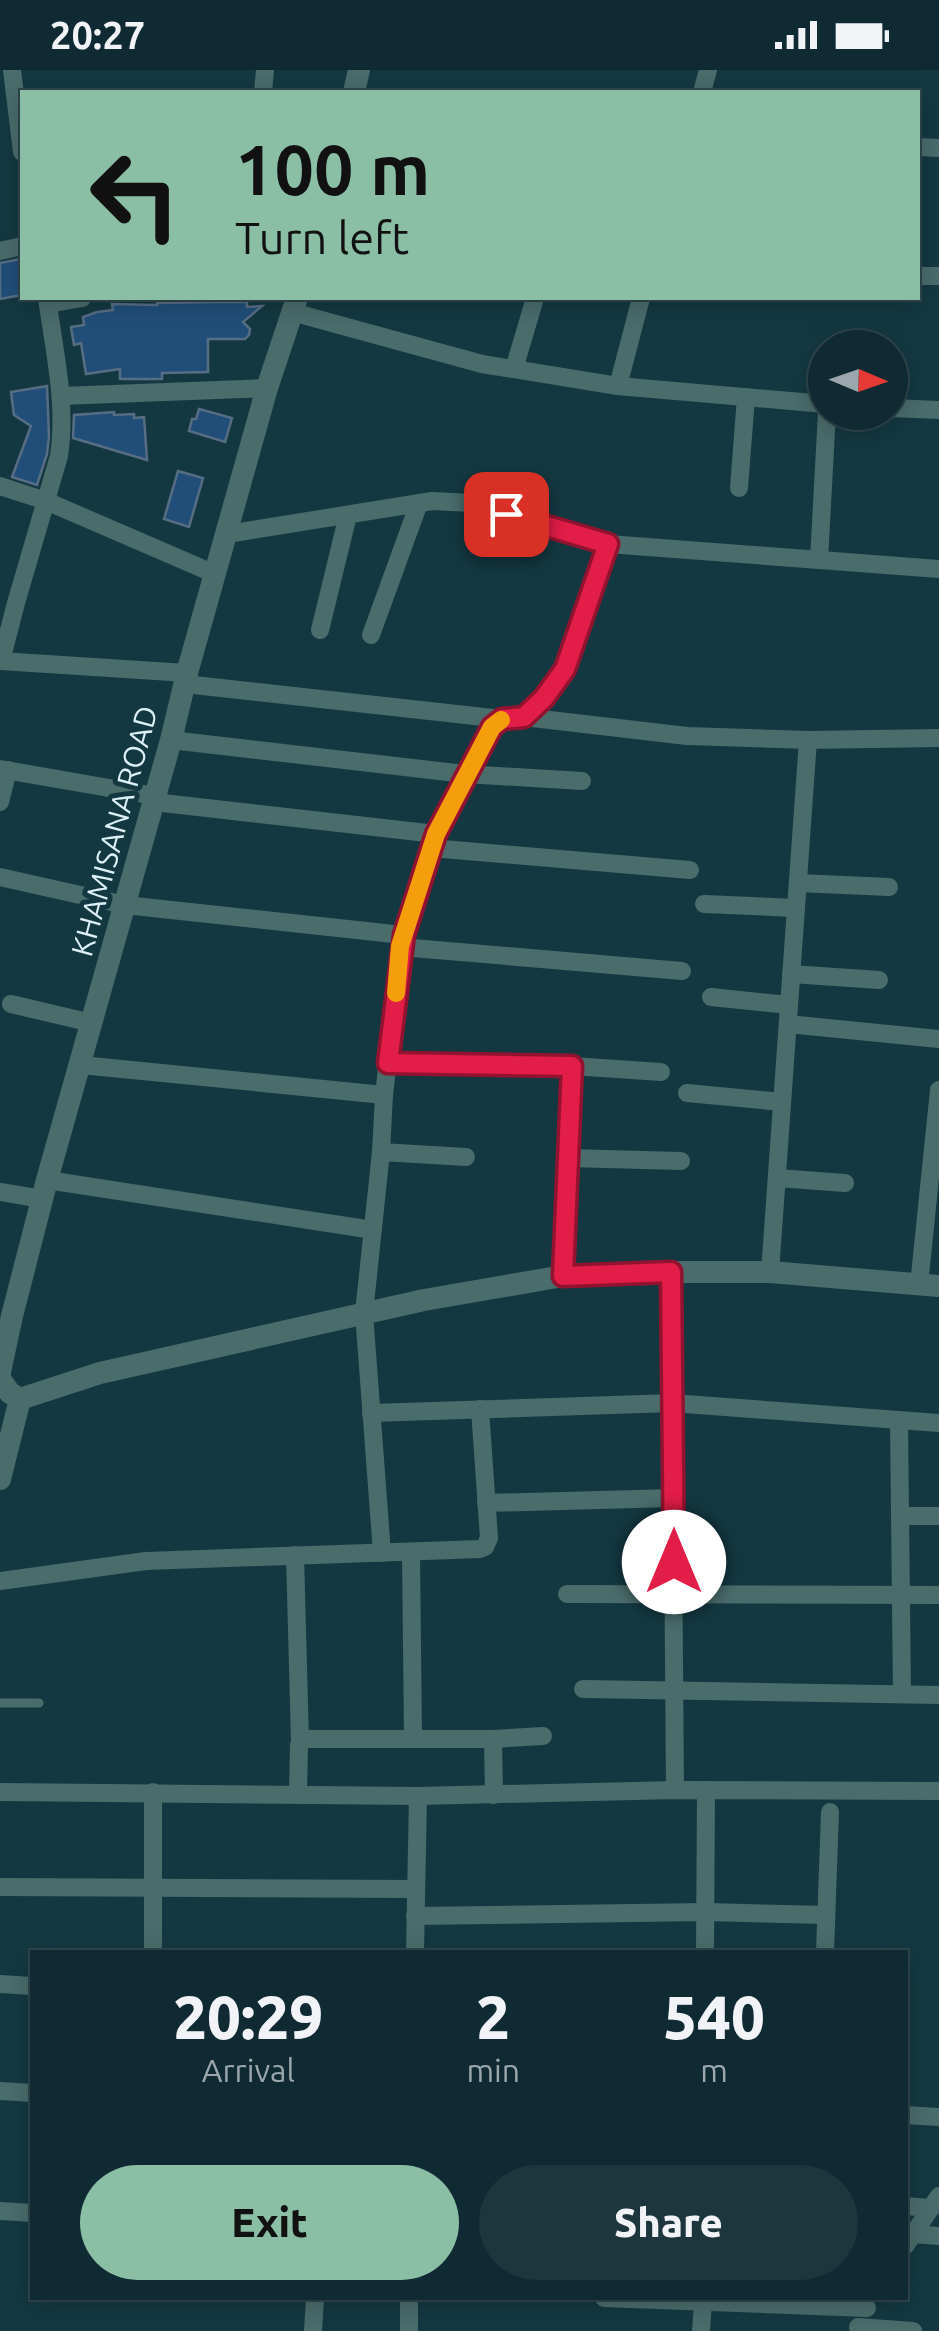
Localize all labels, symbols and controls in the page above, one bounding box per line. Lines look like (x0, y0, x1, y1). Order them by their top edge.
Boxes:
text: 20:27 (50, 14, 145, 56)
icon: left (70, 130, 200, 260)
text: 100 m (235, 130, 430, 208)
text: Turn left (235, 212, 409, 263)
north arrow (808, 330, 908, 430)
map controls (808, 330, 908, 430)
pin (464, 472, 549, 557)
icon: arrive (479, 487, 534, 542)
street label: KHAMISANA ROAD (64, 702, 164, 960)
position arrow (622, 1510, 726, 1614)
text: 20:29 (173, 1983, 323, 2050)
text: 2 (476, 1983, 510, 2050)
text: 540 (663, 1983, 765, 2050)
text: Arrival (202, 2052, 295, 2088)
text: min (466, 2052, 520, 2088)
text: m (700, 2052, 728, 2088)
button: Exit (80, 2165, 459, 2280)
button: Share (479, 2165, 858, 2280)

